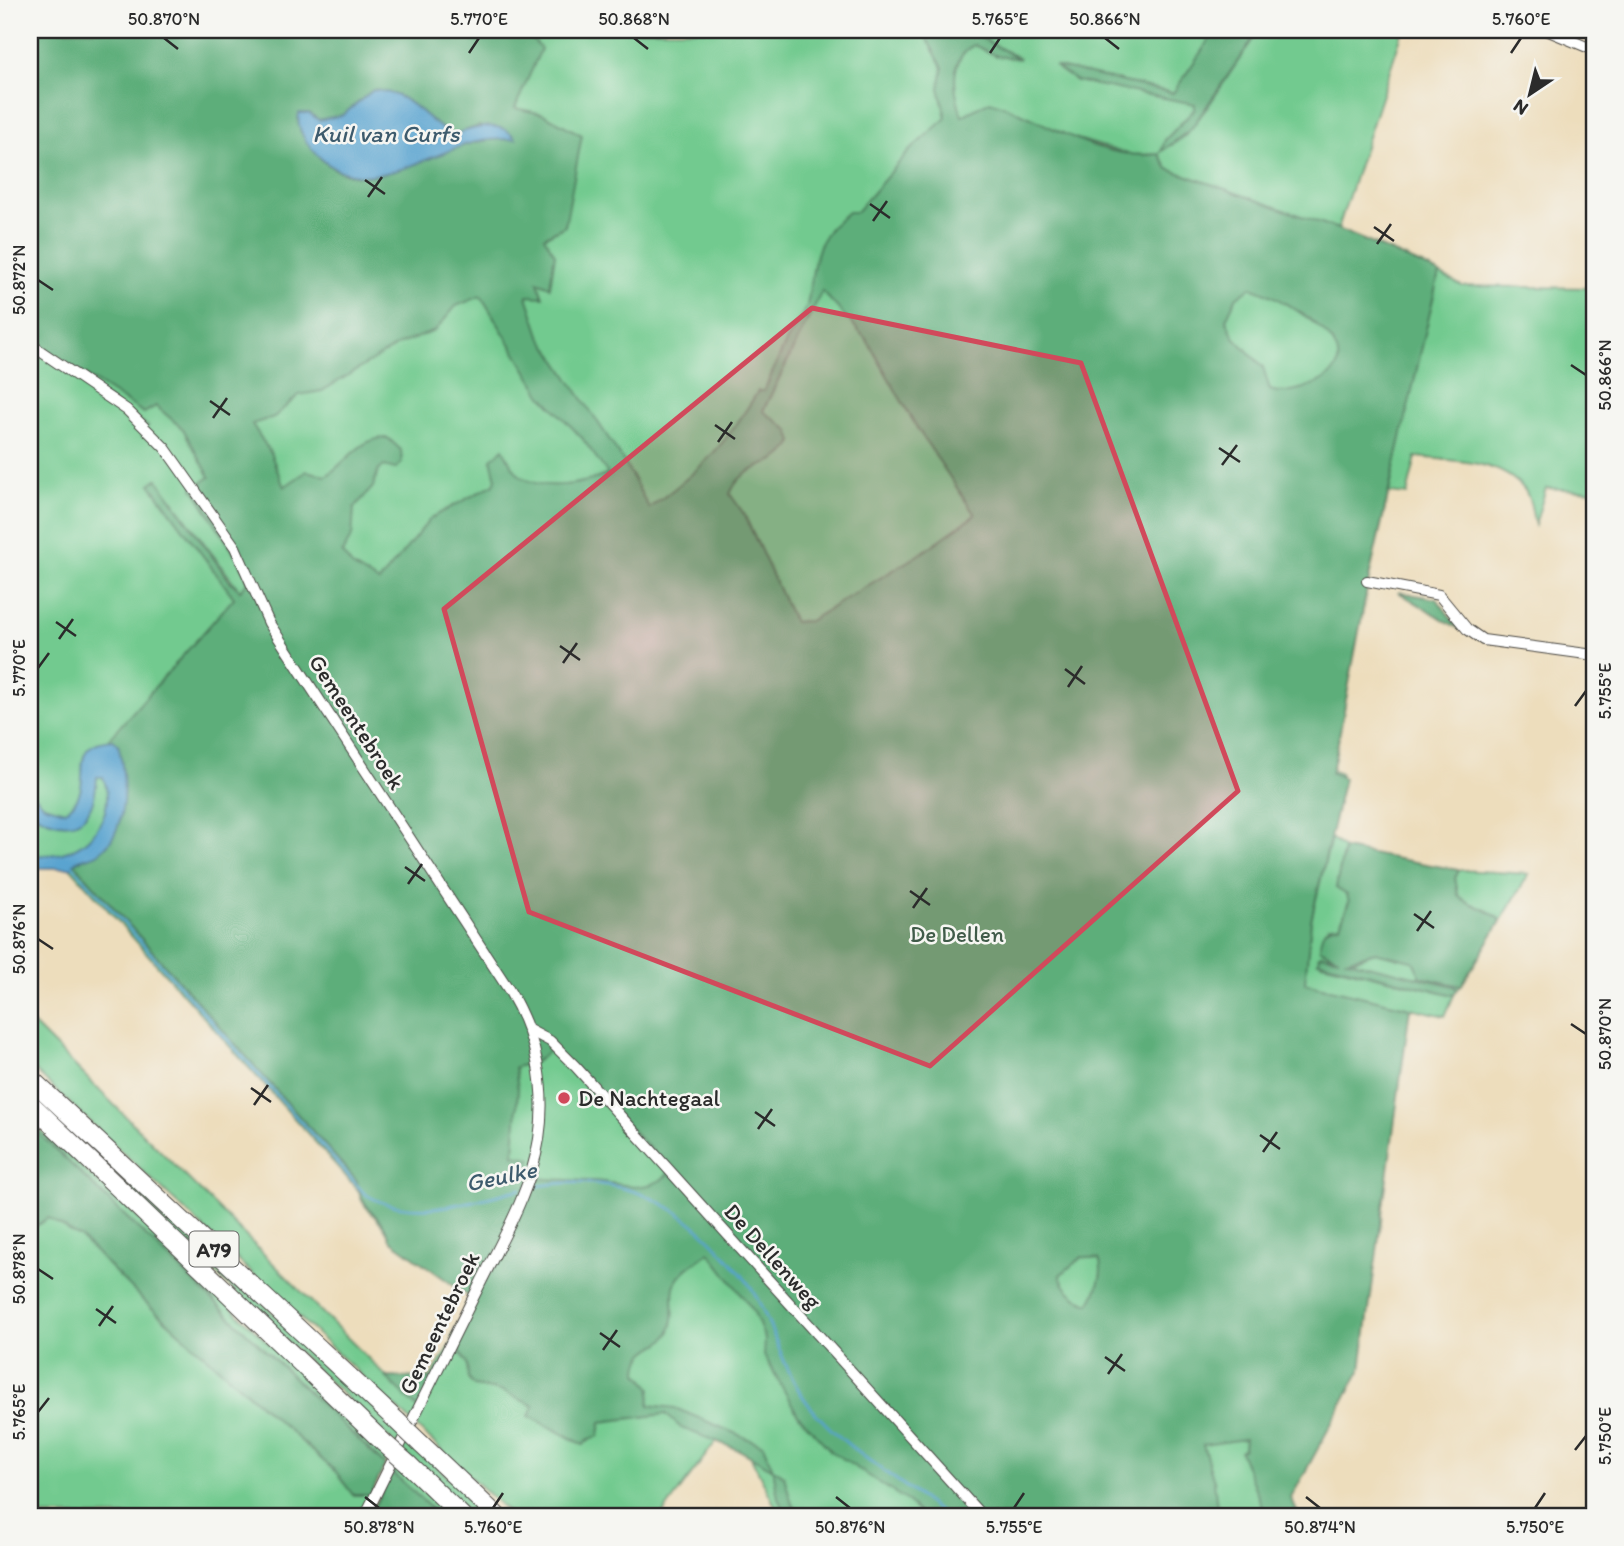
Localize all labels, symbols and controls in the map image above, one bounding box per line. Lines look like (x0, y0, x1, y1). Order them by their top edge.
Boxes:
text: 50.870°N (128, 8, 200, 30)
text: 5.770°E (450, 8, 508, 30)
text: 50.868°N (598, 8, 670, 30)
text: 5.765°E (971, 8, 1029, 30)
text: 50.866°N (1069, 8, 1141, 30)
text: 5.760°E (1492, 8, 1550, 30)
north arrow (1494, 60, 1564, 130)
text: N (1509, 94, 1532, 121)
water label: Kuil van Curfs (312, 119, 461, 148)
text: 50.872°N (8, 245, 30, 315)
text: 50.866°N (1594, 339, 1616, 411)
text: 5.770°E (8, 639, 30, 697)
street label: Gemeentebroek (303, 649, 411, 795)
text: 5.755°E (1594, 662, 1616, 719)
text: 50.876°N (8, 904, 30, 974)
park label: De Dellen (910, 920, 1004, 948)
text: 50.870°N (1594, 998, 1616, 1070)
place label: De Nachtegaal (578, 1084, 721, 1112)
marker: De Nachtegaal (556, 1090, 572, 1106)
water label: Geulke (463, 1154, 540, 1198)
street label: De Dellenweg (718, 1197, 828, 1315)
road number: A79 (190, 1232, 238, 1266)
text: 50.878°N (8, 1233, 30, 1305)
street label: Gemeentebroek (392, 1247, 486, 1399)
text: 5.765°E (8, 1383, 30, 1441)
text: 5.750°E (1594, 1407, 1616, 1465)
text: 50.878°N (343, 1516, 415, 1538)
text: 5.760°E (464, 1516, 522, 1538)
text: 50.876°N (815, 1516, 885, 1538)
text: 5.755°E (986, 1516, 1043, 1538)
text: 50.874°N (1284, 1516, 1356, 1538)
text: 5.750°E (1506, 1516, 1564, 1538)

